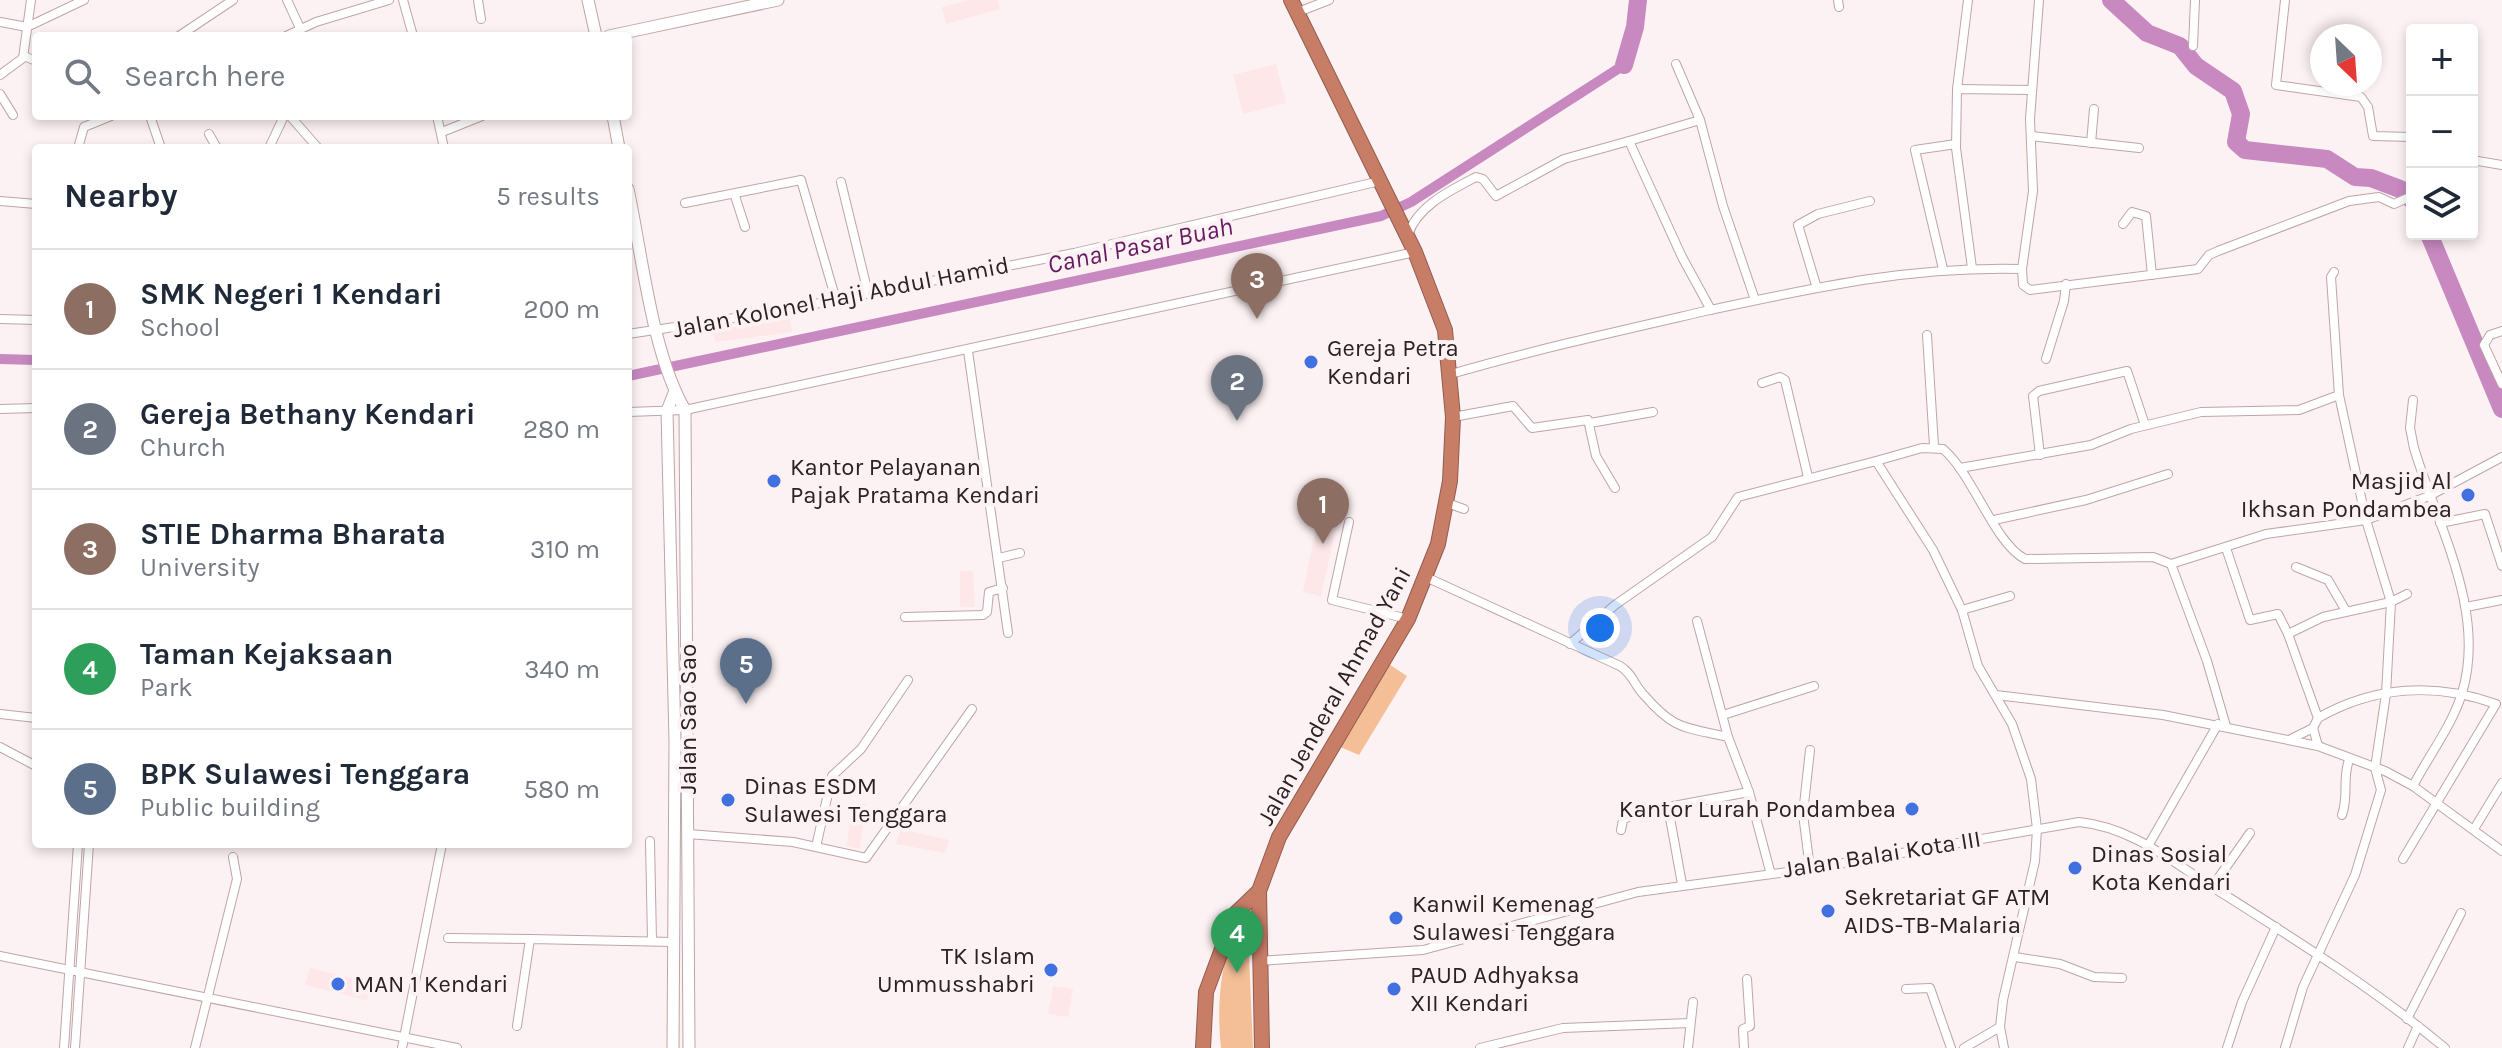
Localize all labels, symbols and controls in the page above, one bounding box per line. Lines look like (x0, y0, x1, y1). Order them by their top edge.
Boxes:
north arrow (2310, 24, 2382, 96)
map controls (2406, 24, 2478, 240)
button: + (2406, 24, 2478, 96)
search box (32, 32, 632, 120)
icon: search (60, 54, 104, 98)
text: Search here (124, 58, 285, 94)
button: − (2406, 96, 2478, 168)
button: layers (2406, 168, 2478, 240)
text: Nearby (64, 176, 178, 216)
text: 5 results (496, 181, 600, 212)
water label: Canal Pasar Buah (1045, 211, 1236, 280)
street label: Jalan Kolonel Haji Abdul Hamid (671, 251, 1011, 343)
pin: 3 (1231, 253, 1283, 319)
text: SMK Negeri 1 Kendari (140, 276, 443, 312)
text: 1 (85, 294, 95, 325)
text: 200 m (524, 294, 600, 325)
text: School (140, 312, 221, 343)
place label: Gereja Petra Kendari (1327, 334, 1459, 390)
marker: Gereja Petra Kendari (1302, 353, 1320, 371)
pin: 2 (1211, 355, 1263, 421)
text: Gereja Bethany Kendari (140, 396, 476, 432)
text: 2 (82, 414, 98, 445)
text: 280 m (523, 414, 600, 445)
text: Church (140, 432, 226, 463)
place label: Kantor Pelayanan Pajak Pratama Kendari (790, 453, 1040, 509)
place label: Masjid Al Ikhsan Pondambea (2241, 467, 2452, 523)
marker: Kantor Pelayanan Pajak Pratama Kendari (765, 472, 783, 490)
pin: 1 (1297, 478, 1349, 544)
marker: Masjid Al Ikhsan Pondambea (2459, 486, 2477, 504)
text: STIE Dharma Bharata (140, 516, 446, 552)
text: 3 (82, 534, 98, 565)
text: 310 m (530, 534, 600, 565)
text: University (140, 552, 260, 583)
street label: Jalan Jenderal Ahmad Yani (1251, 562, 1417, 830)
your location (1580, 608, 1620, 648)
text: Taman Kejaksaan (140, 636, 393, 672)
pin: 5 (720, 638, 772, 704)
street label: Jalan Sao Sao (674, 644, 702, 794)
text: 4 (82, 654, 98, 685)
text: 340 m (524, 654, 600, 685)
text: Park (140, 672, 193, 703)
text: BPK Sulawesi Tenggara (140, 756, 470, 792)
place label: Dinas ESDM Sulawesi Tenggara (744, 772, 947, 828)
text: 5 (82, 774, 98, 805)
text: 580 m (523, 774, 600, 805)
marker: Dinas ESDM Sulawesi Tenggara (719, 791, 737, 809)
text: Public building (140, 792, 320, 823)
place label: Kantor Lurah Pondambea (1619, 795, 1896, 823)
marker: Kantor Lurah Pondambea (1903, 800, 1921, 818)
street label: Jalan Balai Kota III (1781, 825, 1983, 883)
place label: Dinas Sosial Kota Kendari (2091, 840, 2231, 896)
marker: Dinas Sosial Kota Kendari (2066, 859, 2084, 877)
place label: Sekretariat GF ATM AIDS-TB-Malaria (1844, 883, 2050, 939)
place label: Kanwil Kemenag Sulawesi Tenggara (1412, 890, 1615, 946)
marker: Sekretariat GF ATM AIDS-TB-Malaria (1819, 902, 1837, 920)
pin: 4 (1211, 907, 1263, 973)
marker: Kanwil Kemenag Sulawesi Tenggara (1387, 909, 1405, 927)
place label: TK Islam Ummusshabri (877, 942, 1035, 998)
marker: TK Islam Ummusshabri (1042, 961, 1060, 979)
place label: PAUD Adhyaksa XII Kendari (1410, 961, 1580, 1017)
place label: MAN 1 Kendari (354, 970, 509, 998)
marker: MAN 1 Kendari (329, 975, 347, 993)
marker: PAUD Adhyaksa XII Kendari (1385, 980, 1403, 998)

